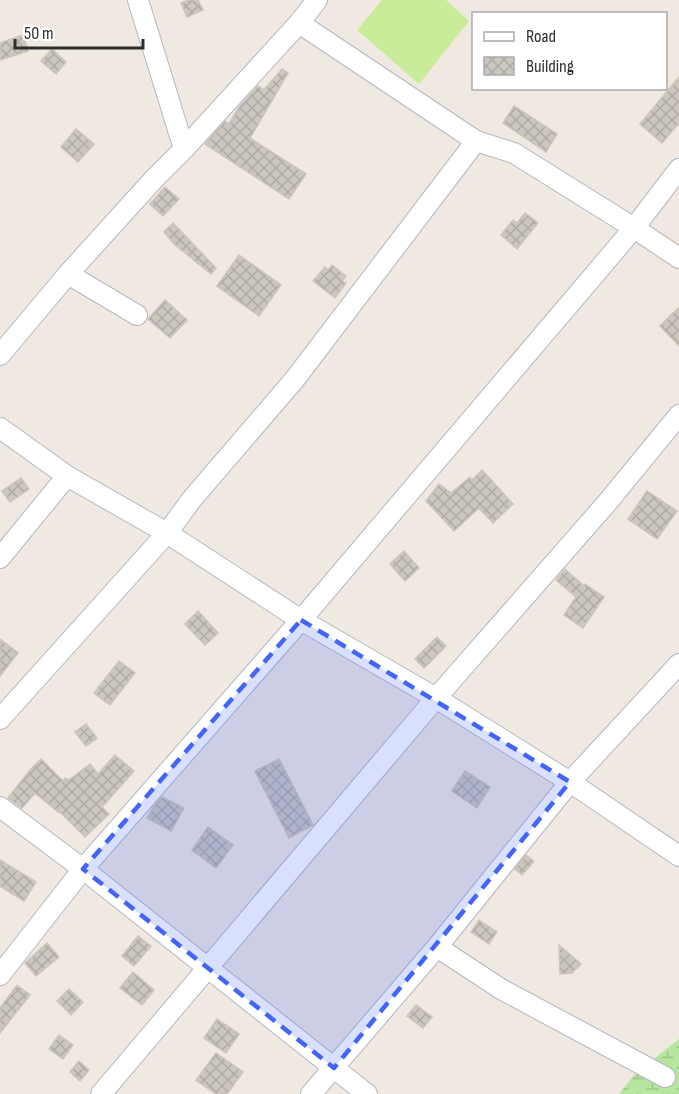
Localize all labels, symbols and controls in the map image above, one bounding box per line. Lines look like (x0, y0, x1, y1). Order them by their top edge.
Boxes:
scale bar (15, 12, 142, 50)
legend (472, 12, 667, 90)
text: 50 m (24, 23, 54, 44)
text: Road (526, 26, 556, 47)
text: Building (526, 56, 574, 77)

